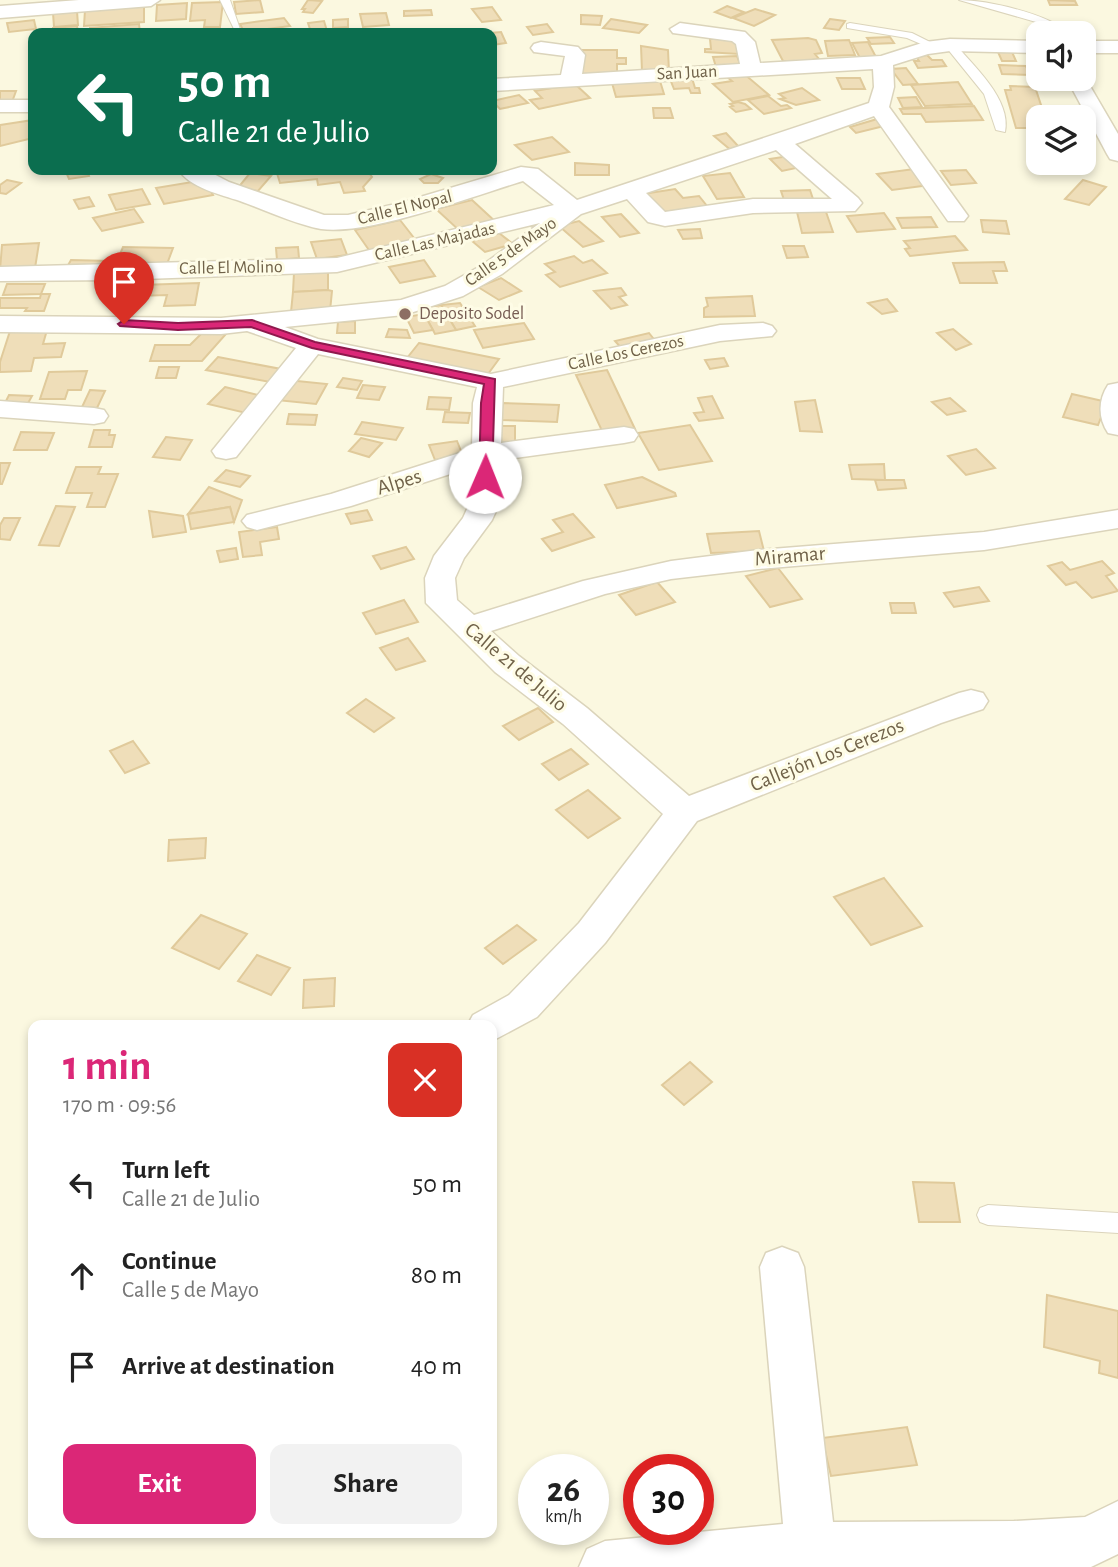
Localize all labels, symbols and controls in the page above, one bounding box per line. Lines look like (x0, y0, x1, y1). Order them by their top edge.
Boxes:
map controls (1026, 21, 1096, 175)
button: sound (1026, 21, 1096, 91)
icon: left (63, 56, 154, 147)
text: 50 m (178, 58, 272, 107)
street label: San Juan (656, 62, 718, 84)
button: layers (1026, 105, 1096, 175)
text: Calle 21 de Julio (178, 116, 370, 148)
street label: Calle El Nopal (356, 188, 454, 228)
street label: Calle 5 de Mayo (462, 214, 560, 290)
street label: Calle Las Majadas (373, 219, 497, 265)
pin (94, 252, 154, 324)
street label: Calle El Molino (179, 258, 283, 278)
icon: arrive (105, 263, 143, 301)
place label: Deposito Sodel (419, 305, 524, 323)
marker: Deposito Sodel (397, 306, 413, 322)
street label: Calle Los Cerezos (567, 332, 685, 374)
position arrow (448, 440, 522, 514)
street label: Alpes (374, 465, 424, 499)
street label: Miramar (754, 542, 826, 570)
street label: Calle 21 de Julio (461, 618, 571, 716)
street label: Callejón Los Cerezos (747, 715, 907, 795)
button: close (388, 1043, 462, 1117)
text: 1 min (63, 1045, 152, 1087)
text: 170 m · 09:56 (63, 1094, 176, 1117)
text: Turn left (122, 1157, 210, 1183)
icon: left (63, 1166, 101, 1204)
text: 50 m (412, 1171, 462, 1197)
text: Calle 21 de Julio (122, 1188, 260, 1211)
text: Continue (122, 1248, 217, 1274)
icon: ahead (63, 1257, 101, 1295)
text: 80 m (411, 1262, 462, 1288)
text: Calle 5 de Mayo (122, 1279, 259, 1302)
icon: arrive (63, 1348, 101, 1386)
text: Arrive at destination (122, 1353, 335, 1379)
text: 40 m (411, 1353, 462, 1379)
button: Exit (63, 1444, 256, 1524)
button: Share (270, 1444, 462, 1524)
speed limit sign: 30 (623, 1454, 714, 1545)
text: 26 (547, 1473, 580, 1508)
text: km/h (545, 1508, 582, 1526)

